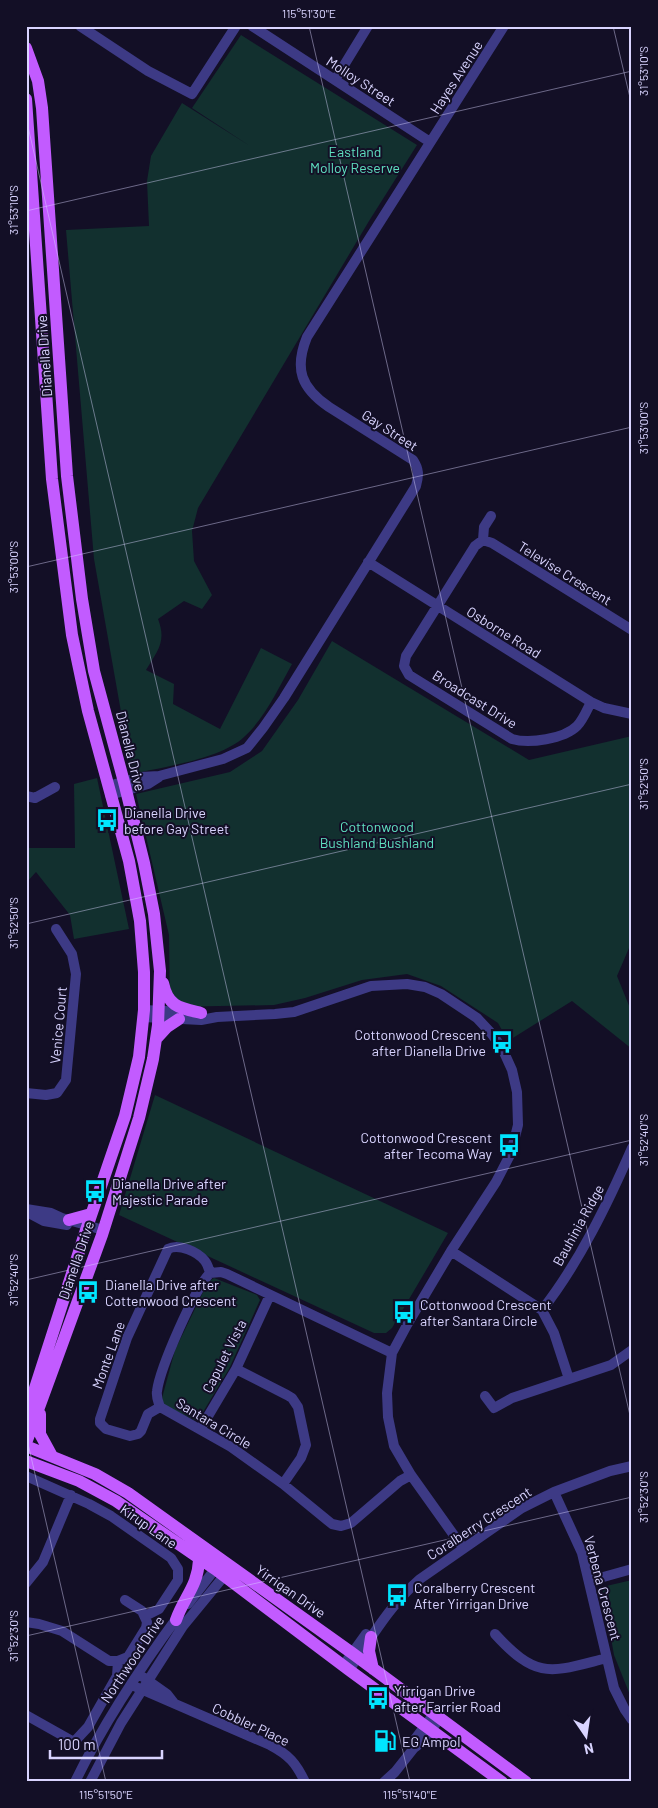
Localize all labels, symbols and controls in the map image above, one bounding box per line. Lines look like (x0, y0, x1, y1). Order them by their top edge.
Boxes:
text: 115°51'30"E (282, 6, 336, 20)
street label: Hayes Avenue (426, 37, 486, 117)
text: 31°53'10"S (636, 46, 650, 96)
street label: Molloy Street (323, 52, 399, 110)
park label: Eastland Molloy Reserve (310, 143, 400, 176)
text: 31°53'10"S (6, 185, 20, 235)
street label: Dianella Drive (33, 315, 55, 397)
text: 31°53'00"S (636, 402, 650, 454)
street label: Gay Street (359, 406, 421, 454)
street label: Televise Crescent (515, 537, 615, 609)
text: 31°53'00"S (6, 541, 20, 593)
street label: Osborne Road (464, 602, 544, 662)
street label: Broadcast Drive (430, 666, 520, 732)
street label: Dianella Drive (113, 709, 149, 793)
text: 31°52'50"S (636, 758, 650, 810)
place label: Dianella Drive before Gay Street (124, 804, 229, 837)
bus stop icon: Dianella Drive before Gay Street (94, 807, 120, 833)
park label: Cottonwood Bushland Bushland (320, 818, 434, 851)
text: 31°52'50"S (6, 897, 20, 949)
street label: Venice Court (46, 986, 70, 1064)
place label: Cottonwood Crescent after Dianella Drive (354, 1026, 486, 1059)
bus stop icon: Cottonwood Crescent after Dianella Drive (489, 1029, 515, 1055)
text: 31°52'40"S (636, 1114, 650, 1166)
place label: Cottonwood Crescent after Tecoma Way (360, 1129, 493, 1162)
bus stop icon: Cottonwood Crescent after Tecoma Way (496, 1132, 522, 1158)
place label: Dianella Drive after Majestic Parade (112, 1175, 226, 1208)
bus stop icon: Dianella Drive after Majestic Parade (82, 1178, 108, 1204)
street label: Bauhinia Ridge (549, 1181, 607, 1269)
street label: Dianella Drive (55, 1219, 97, 1301)
text: 31°52'40"S (6, 1254, 20, 1306)
place label: Dianella Drive after Cottenwood Crescent (105, 1276, 236, 1309)
bus stop icon: Dianella Drive after Cottenwood Crescent (75, 1279, 101, 1305)
place label: Cottonwood Crescent after Santara Circle (420, 1296, 552, 1329)
bus stop icon: Cottonwood Crescent after Santara Circle (391, 1299, 417, 1325)
street label: Capulet Vista (198, 1316, 250, 1396)
street label: Monte Lane (88, 1319, 128, 1391)
street label: Santara Circle (173, 1394, 255, 1452)
text: 31°52'30"S (636, 1471, 650, 1523)
street label: Coralberry Crescent (423, 1483, 535, 1563)
street label: Kirup Lane (117, 1500, 181, 1552)
street label: Verbena Crescent (581, 1534, 625, 1642)
street label: Yirrigan Drive (253, 1561, 329, 1621)
place label: Coralberry Crescent After Yirrigan Drive (414, 1579, 535, 1612)
bus stop icon: Coralberry Crescent After Yirrigan Drive (384, 1582, 410, 1608)
text: 31°52'30"S (6, 1610, 20, 1662)
street label: Northwood Drive (97, 1612, 167, 1706)
place label: Yirrigan Drive after Farrier Road (394, 1682, 501, 1715)
bus stop icon: Yirrigan Drive after Farrier Road (365, 1685, 391, 1711)
street label: Cobbler Place (210, 1699, 292, 1749)
north arrow (560, 1710, 610, 1760)
scale bar (50, 1728, 162, 1760)
fuel station icon: EG Ampol (372, 1728, 398, 1754)
place label: EG Ampol (402, 1733, 460, 1750)
text: 100 m (58, 1735, 96, 1753)
text: N (583, 1740, 595, 1758)
text: 115°51'50"E (79, 1787, 133, 1801)
text: 115°51'40"E (383, 1787, 437, 1801)

